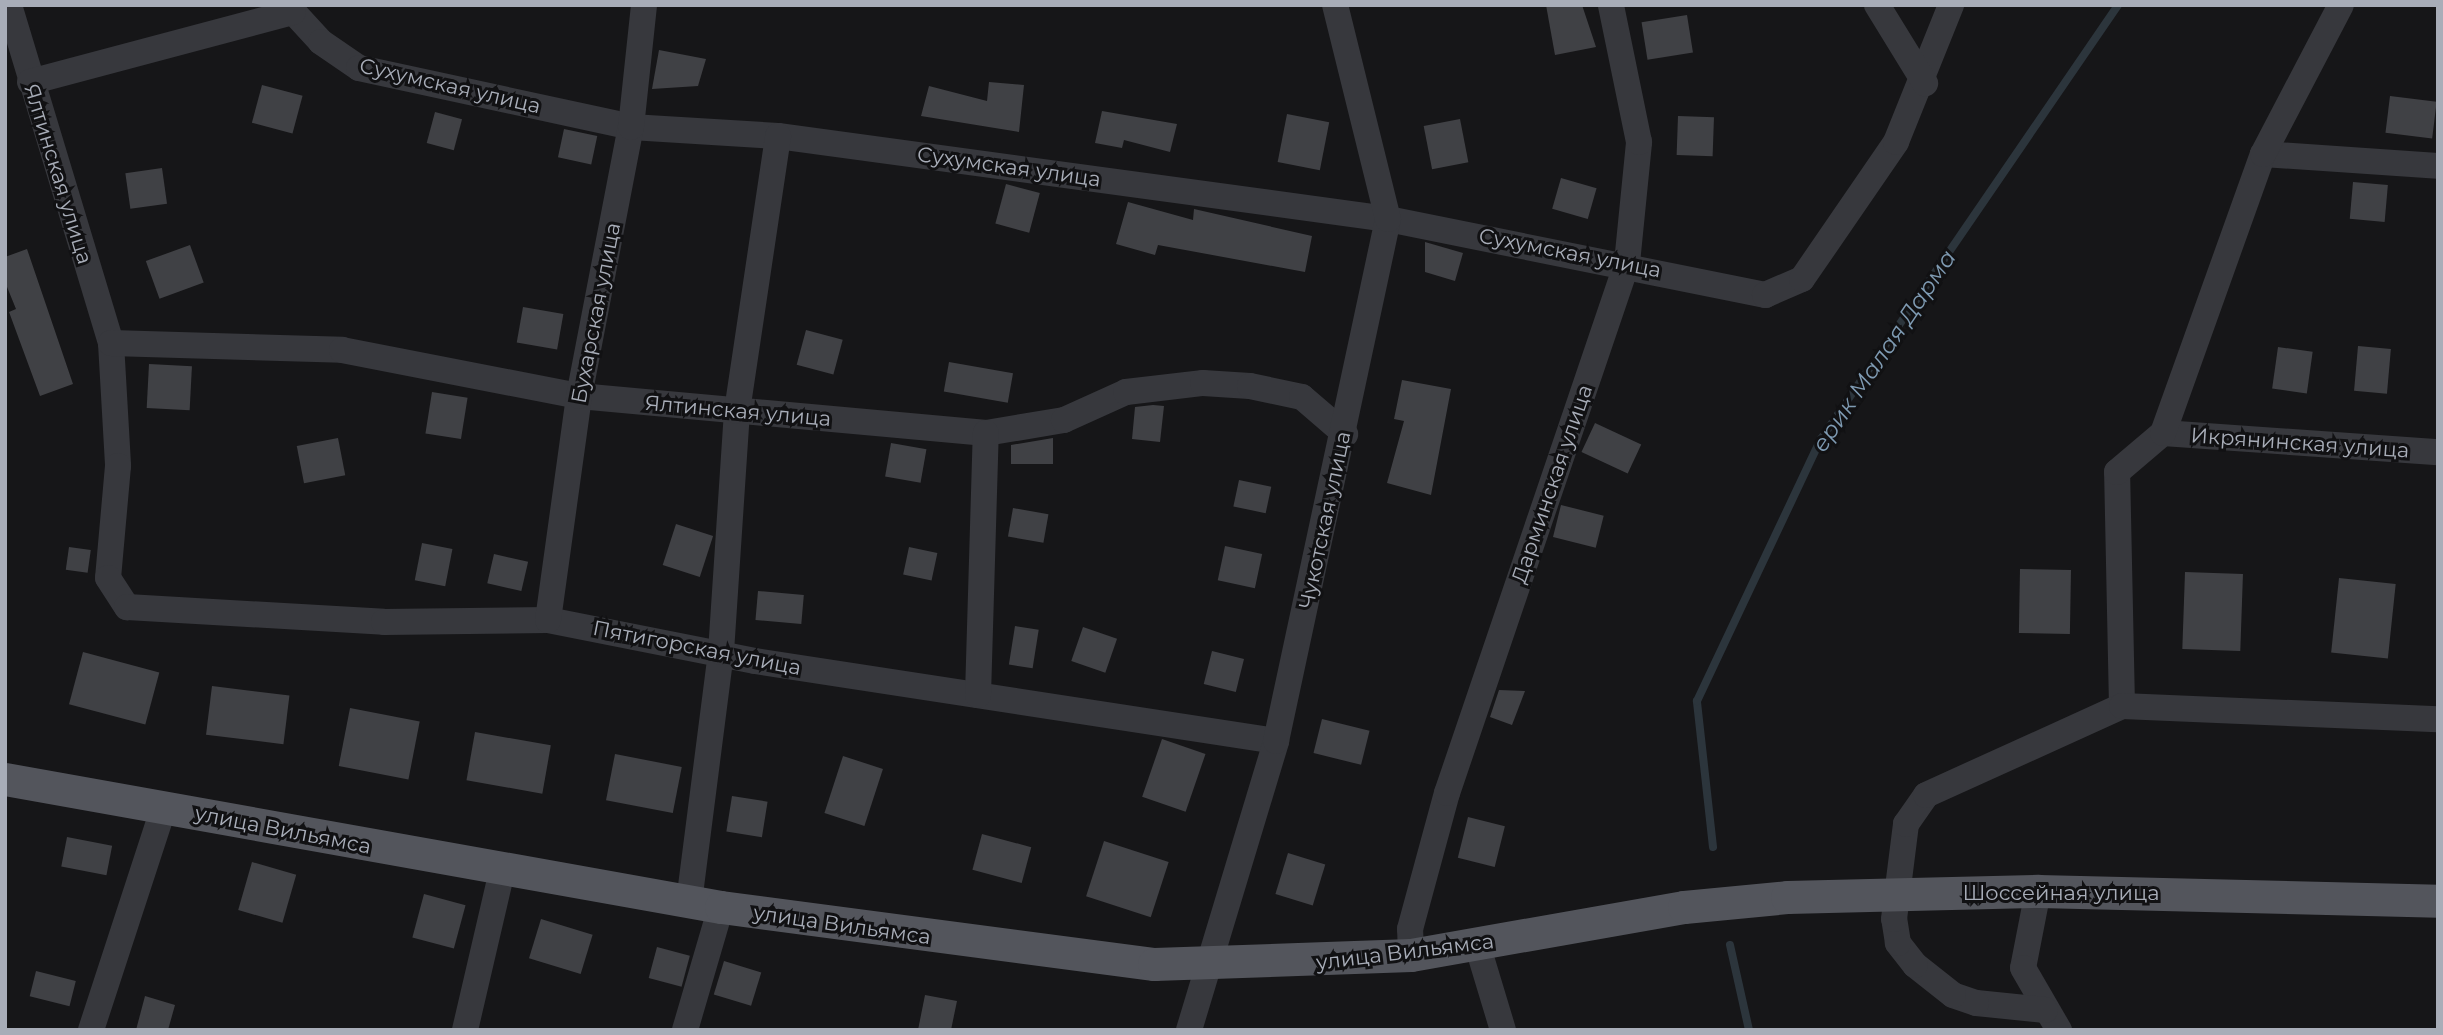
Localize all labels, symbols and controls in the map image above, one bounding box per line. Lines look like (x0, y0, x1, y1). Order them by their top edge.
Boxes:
street label: Сухумская улица (357, 53, 543, 119)
street label: Ялтинская улица (19, 81, 97, 267)
street label: Сухумская улица (916, 142, 1102, 192)
street label: Бухарская улица (566, 221, 626, 405)
street label: Сухумская улица (1477, 223, 1663, 283)
water label: ерик Малая Дарма (1806, 245, 1962, 457)
street label: Дарминская улица (1506, 381, 1598, 587)
street label: Ялтинская улица (644, 390, 832, 432)
street label: Икрянинская улица (2190, 423, 2410, 463)
street label: Чукотская улица (1294, 429, 1356, 611)
street label: Пятигорская улица (591, 615, 803, 681)
street label: улица Вильямса (193, 801, 373, 859)
street label: Шоссейная улица (1962, 880, 2160, 906)
street label: улица Вильямса (752, 900, 932, 950)
street label: улица Вильямса (1315, 929, 1495, 975)

